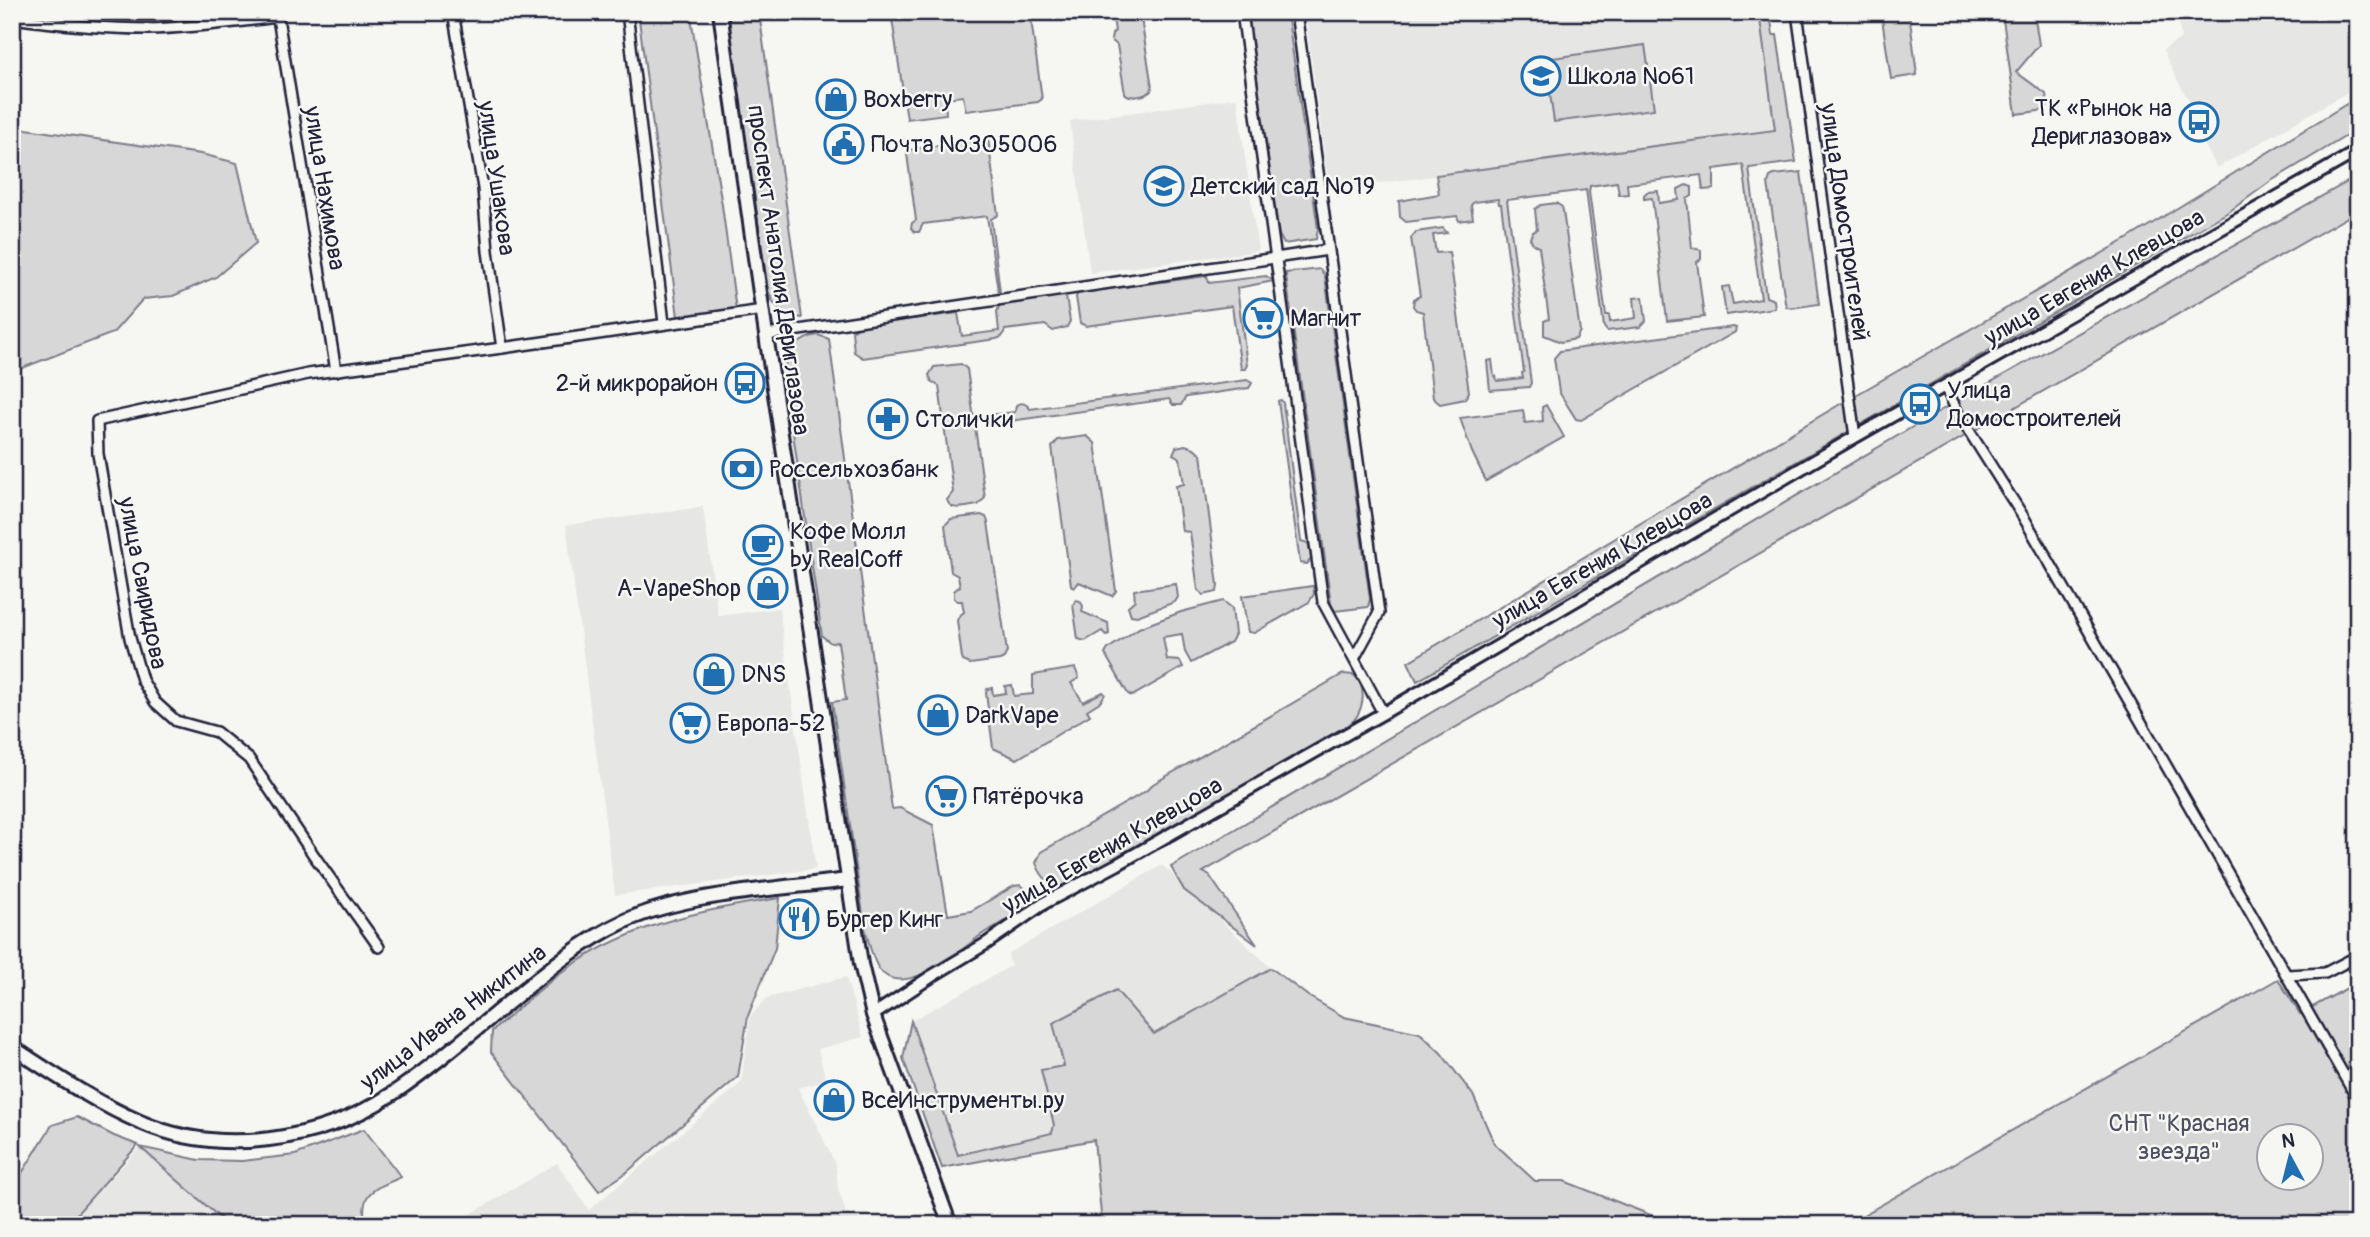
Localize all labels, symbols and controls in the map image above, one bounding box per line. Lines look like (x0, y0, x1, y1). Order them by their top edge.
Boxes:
school or university icon: Школа №61 (1520, 55, 1562, 97)
place label: Школа №61 (1568, 62, 1694, 91)
shop icon: Boxberry (815, 78, 857, 120)
place label: Boxberry (863, 85, 952, 114)
place label: ТК «Рынок на Дериглазова» (2031, 94, 2172, 151)
street label: улица Ушакова (471, 98, 522, 257)
street label: улица Домостроителей (1813, 101, 1876, 343)
bus stop icon: ТК «Рынок на Дериглазова» (2178, 101, 2220, 143)
street label: улица Нахимова (297, 103, 352, 272)
street label: проспект Анатолия Дериглазова (741, 103, 816, 437)
public building icon: Почта №305006 (823, 123, 865, 165)
place label: Почта №305006 (871, 130, 1057, 159)
school or university icon: Детский сад №19 (1143, 165, 1185, 207)
place label: Детский сад №19 (1190, 172, 1375, 201)
street label: улица Евгения Клевцова (1978, 203, 2209, 353)
supermarket icon: Магнит (1242, 297, 1284, 339)
place label: Магнит (1290, 304, 1361, 333)
bus stop icon: 2-й микрорайон (724, 362, 766, 404)
place label: 2-й микрорайон (556, 369, 718, 398)
place label: Улица Домостроителей (1946, 376, 2121, 433)
bus stop icon: Улица Домостроителей (1899, 383, 1941, 425)
pharmacy icon: Столички (867, 398, 909, 440)
place label: Столички (915, 405, 1014, 434)
bank icon: Россельхозбанк (721, 448, 763, 490)
place label: Россельхозбанк (769, 455, 939, 484)
street label: улица Евгения Клевцова (1486, 486, 1717, 636)
street label: улица Свиридова (111, 494, 173, 672)
place label: Кофе Молл by RealCoff (790, 517, 906, 574)
cafe icon: Кофе Молл by RealCoff (742, 524, 784, 566)
shop icon: A-VapeShop (747, 567, 789, 609)
place label: A-VapeShop (617, 574, 741, 603)
shop icon: DNS (693, 653, 735, 695)
place label: DNS (741, 660, 786, 689)
shop icon: DarkVape (917, 694, 959, 736)
place label: DarkVape (965, 701, 1059, 730)
supermarket icon: Европа-52 (669, 702, 711, 744)
place label: Европа-52 (717, 709, 826, 738)
street label: улица Евгения Клевцова (996, 771, 1227, 921)
supermarket icon: Пятёрочка (925, 775, 967, 817)
place label: Пятёрочка (973, 782, 1084, 811)
restaurant icon: Бургер Кинг (778, 898, 820, 940)
place label: Бургер Кинг (826, 905, 943, 934)
street label: улица Ивана Никитина (354, 938, 552, 1097)
shop icon: ВсеИнструменты.ру (813, 1079, 855, 1121)
place label: ВсеИнструменты.ру (861, 1086, 1064, 1115)
park label: СНТ "Красная звезда" (2108, 1109, 2250, 1166)
north arrow (2254, 1122, 2324, 1192)
text: N (2280, 1128, 2296, 1154)

